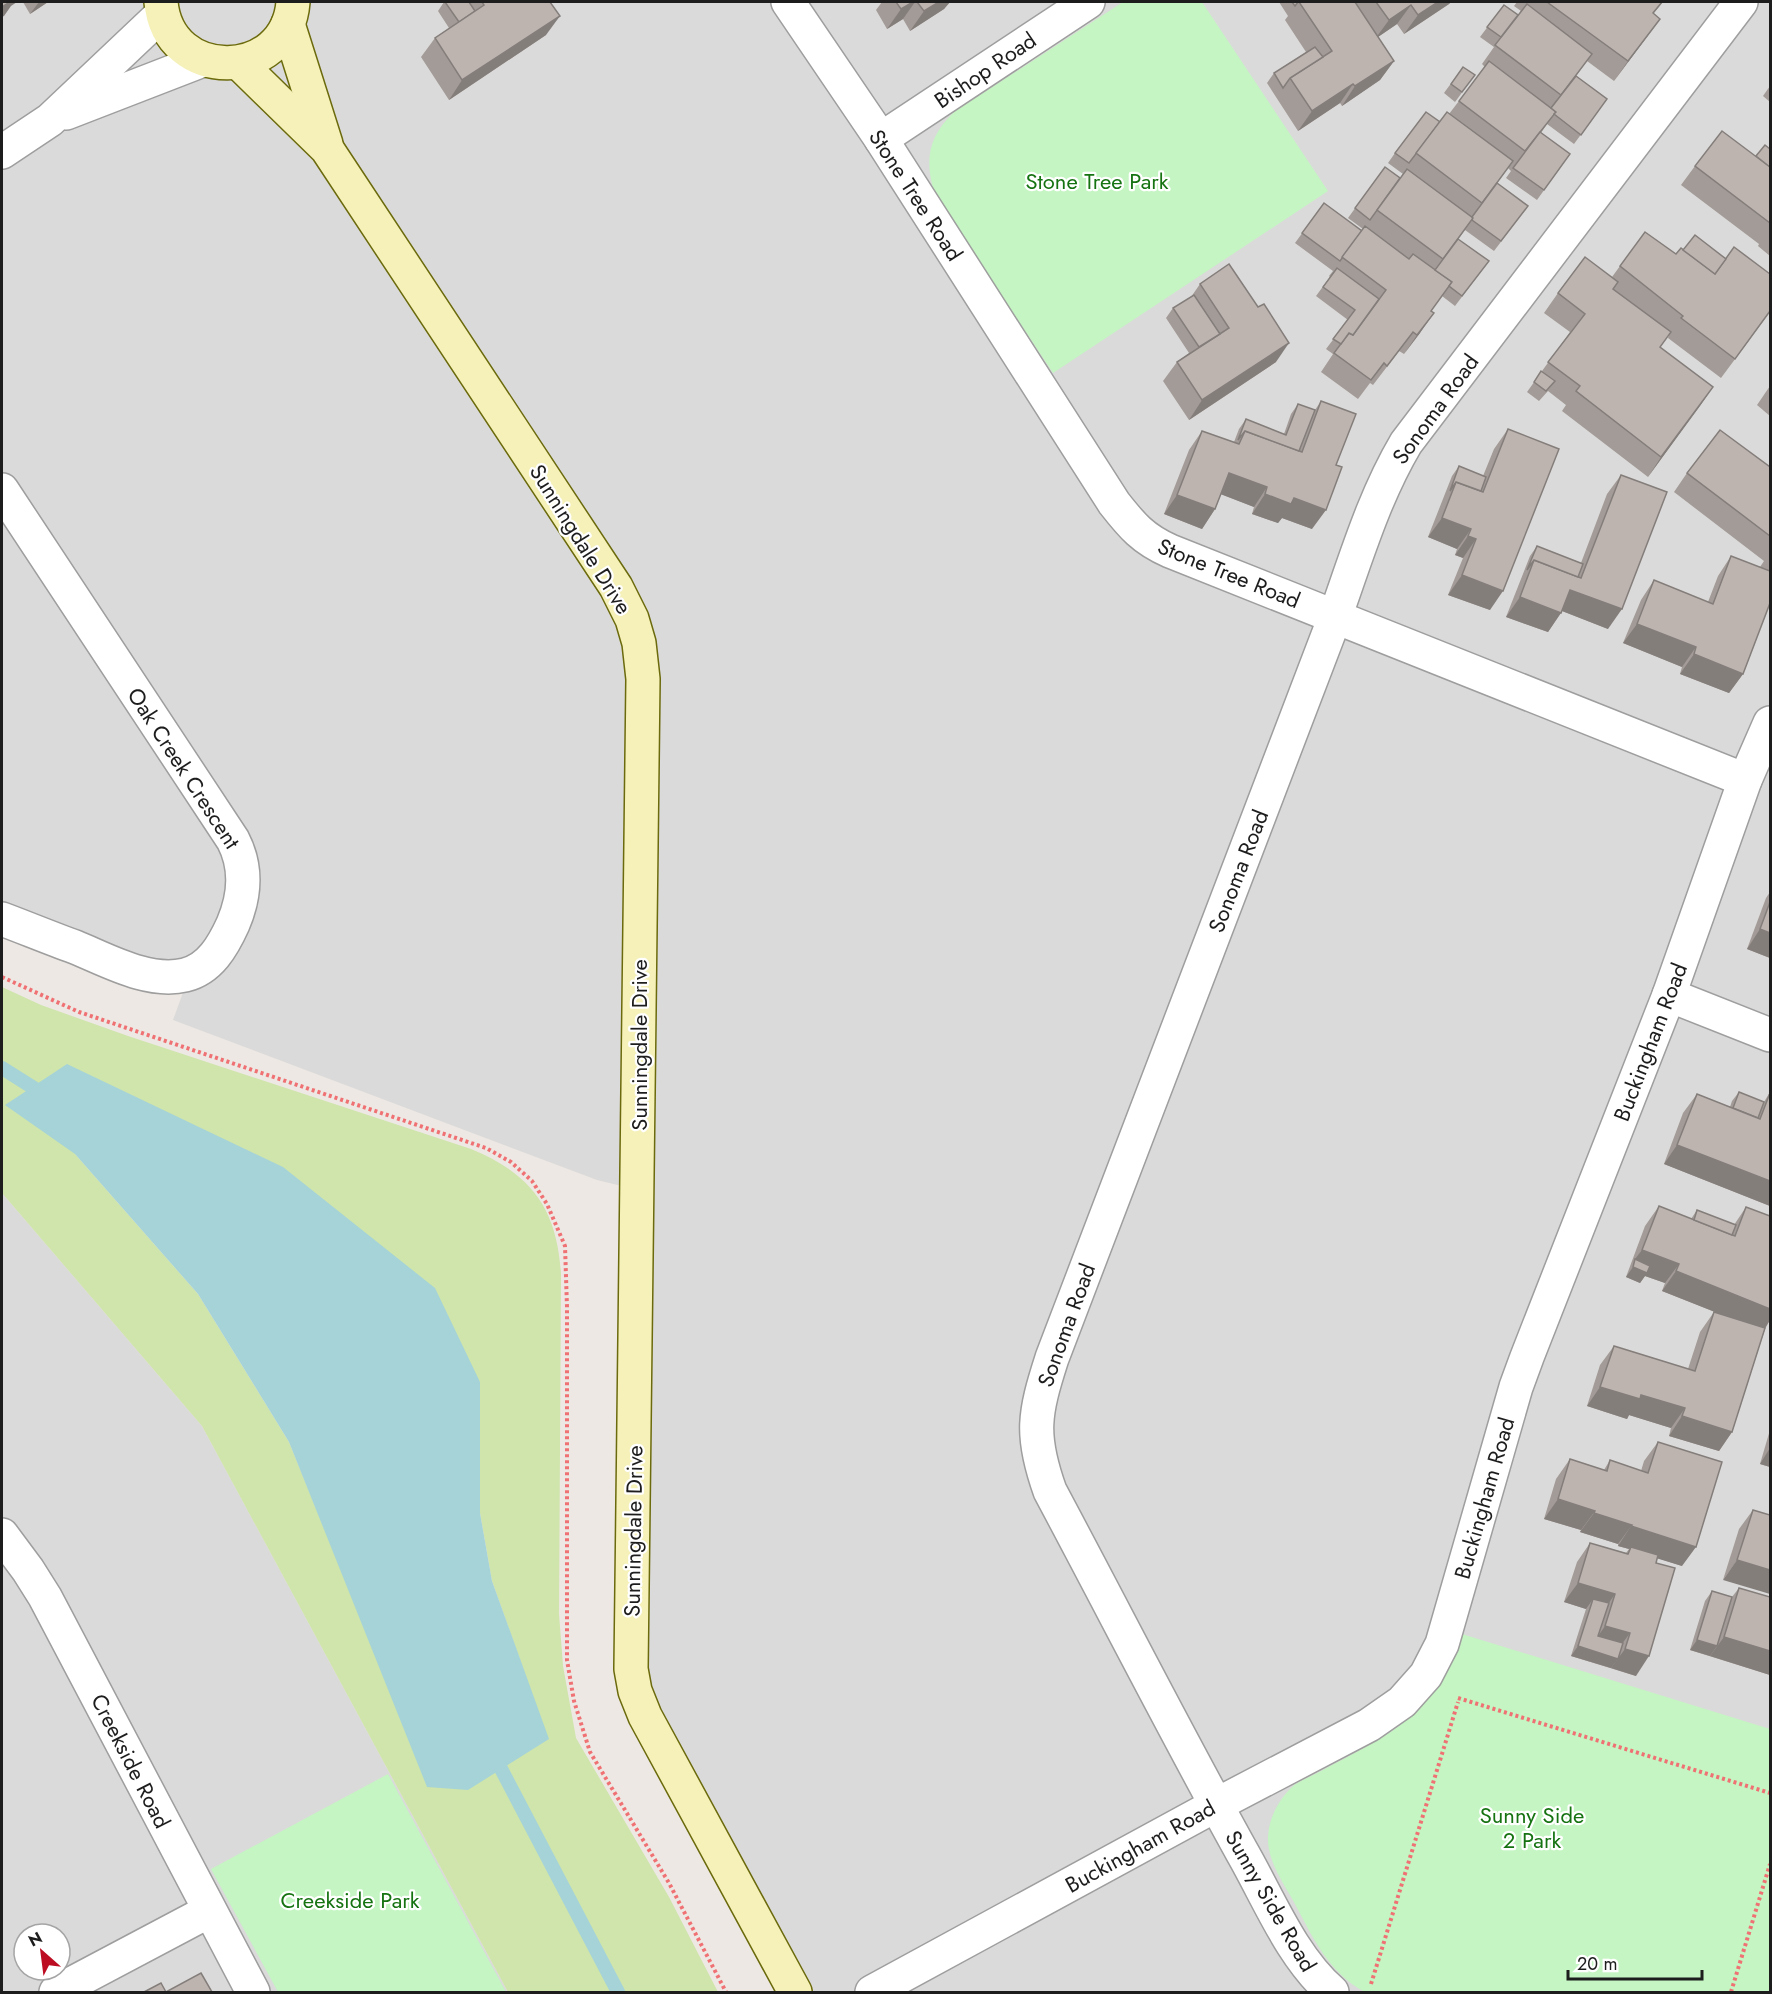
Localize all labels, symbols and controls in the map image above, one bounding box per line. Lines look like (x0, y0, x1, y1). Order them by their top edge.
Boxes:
street label: Bishop Road (928, 24, 1042, 116)
street label: Stone Tree Road (861, 123, 971, 267)
park label: Stone Tree Park (1026, 165, 1169, 197)
street label: Sonoma Road (1384, 347, 1486, 471)
street label: Sunningdale Drive (522, 458, 640, 620)
street label: Stone Tree Road (1153, 530, 1305, 616)
street label: Oak Creek Crescent (120, 681, 249, 856)
street label: Sonoma Road (1200, 805, 1276, 937)
street label: Buckingham Road (1605, 958, 1695, 1126)
street label: Sunningdale Drive (623, 959, 655, 1131)
street label: Sonoma Road (1029, 1259, 1103, 1391)
street label: Buckingham Road (1446, 1413, 1522, 1583)
street label: Sunningdale Drive (616, 1445, 650, 1617)
street label: Creekside Road (83, 1688, 179, 1834)
street label: Buckingham Road (1059, 1791, 1221, 1901)
park label: Sunny Side 2 Park (1480, 1799, 1584, 1856)
street label: Sunny Side Road (1217, 1824, 1325, 1978)
park label: Creekside Park (281, 1884, 420, 1916)
north arrow (12, 1922, 72, 1982)
text: N (24, 1926, 46, 1952)
scale bar (1568, 1943, 1702, 1981)
text: 20 m (1577, 1951, 1617, 1977)

